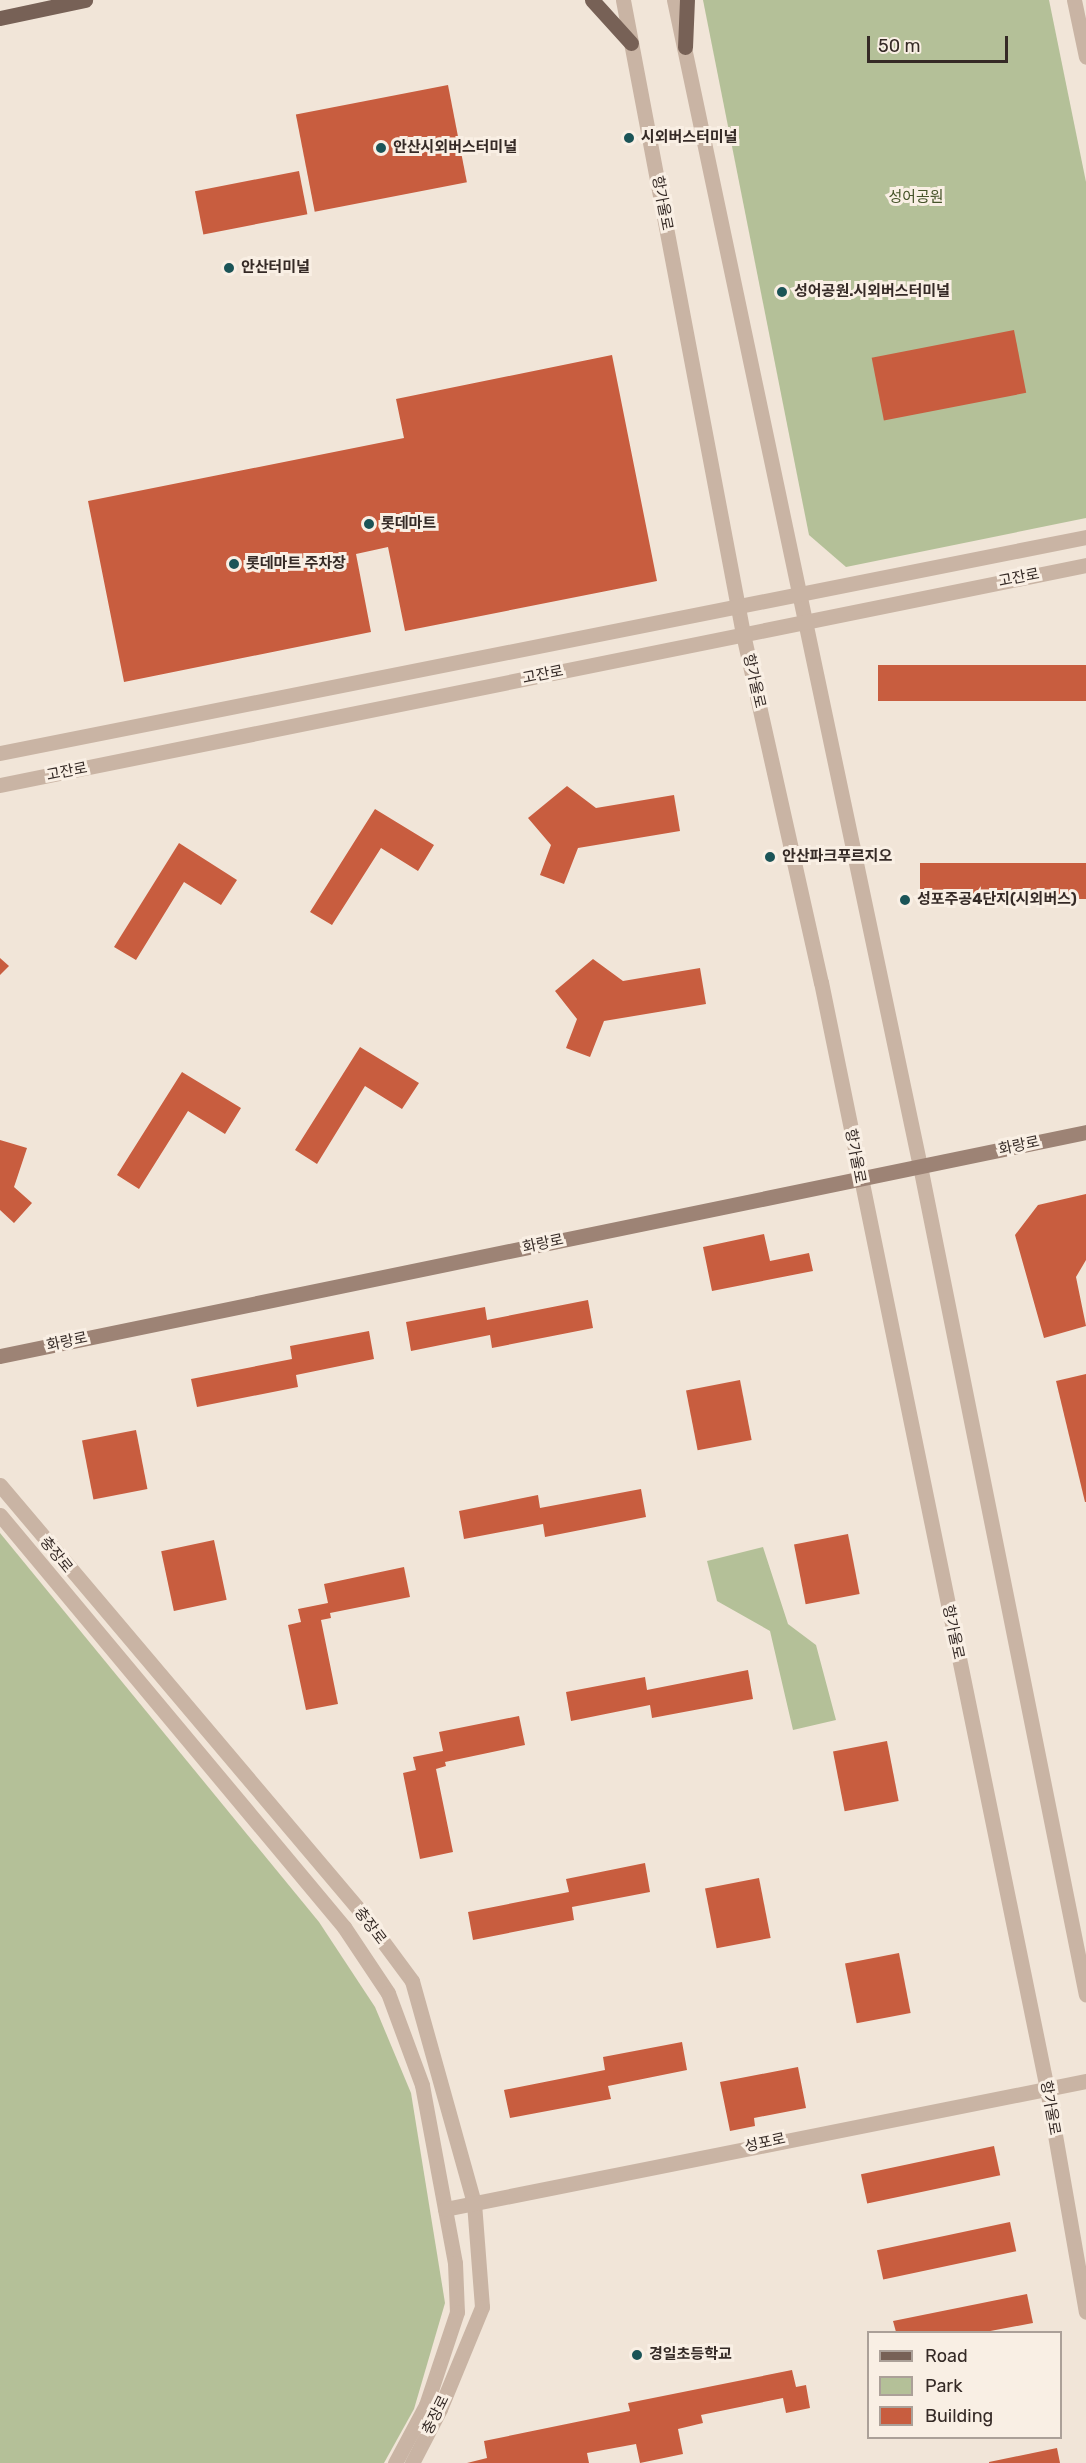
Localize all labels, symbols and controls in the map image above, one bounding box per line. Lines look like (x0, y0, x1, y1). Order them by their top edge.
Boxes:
scale bar (870, 24, 1011, 62)
text: 50 m (878, 35, 921, 57)
place label: 시외버스터미널 (641, 129, 738, 147)
marker: 시외버스터미널 (622, 131, 636, 145)
place label: 안산시외버스터미널 (393, 139, 517, 157)
marker: 안산시외버스터미널 (374, 141, 388, 155)
street label: 항가울로 (648, 174, 676, 232)
park label: 성어공원 (888, 189, 944, 207)
place label: 안산터미널 (241, 259, 310, 277)
marker: 안산터미널 (222, 261, 236, 275)
place label: 성어공원.시외버스터미널 (794, 283, 950, 301)
marker: 성어공원.시외버스터미널 (775, 285, 789, 299)
place label: 롯데마트 (381, 515, 436, 533)
marker: 롯데마트 (362, 517, 376, 531)
place label: 롯데마트 주차장 (246, 555, 346, 573)
marker: 롯데마트 주차장 (227, 557, 241, 571)
street label: 고잔로 (997, 565, 1041, 591)
street label: 항가울로 (739, 652, 769, 710)
street label: 고잔로 (521, 662, 565, 688)
street label: 고잔로 (45, 759, 89, 785)
place label: 안산파크푸르지오 (782, 848, 892, 866)
marker: 안산파크푸르지오 (763, 850, 777, 864)
place label: 성포주공4단지(시외버스) (917, 891, 1077, 909)
marker: 성포주공4단지(시외버스) (898, 893, 912, 907)
street label: 항가울로 (841, 1127, 869, 1185)
street label: 화랑로 (997, 1133, 1041, 1159)
street label: 화랑로 (521, 1231, 565, 1257)
street label: 화랑로 (45, 1329, 89, 1355)
street label: 충장로 (36, 1533, 76, 1577)
street label: 항가울로 (938, 1603, 968, 1661)
street label: 충장로 (350, 1904, 390, 1948)
street label: 항가울로 (1036, 2079, 1064, 2137)
street label: 성포로 (743, 2130, 787, 2156)
legend (867, 2331, 1062, 2439)
text: Road (925, 2345, 968, 2367)
place label: 경일초등학교 (649, 2346, 732, 2364)
marker: 경일초등학교 (630, 2348, 644, 2362)
text: Park (925, 2375, 962, 2397)
street label: 충장로 (419, 2392, 453, 2438)
text: Building (925, 2405, 993, 2427)

